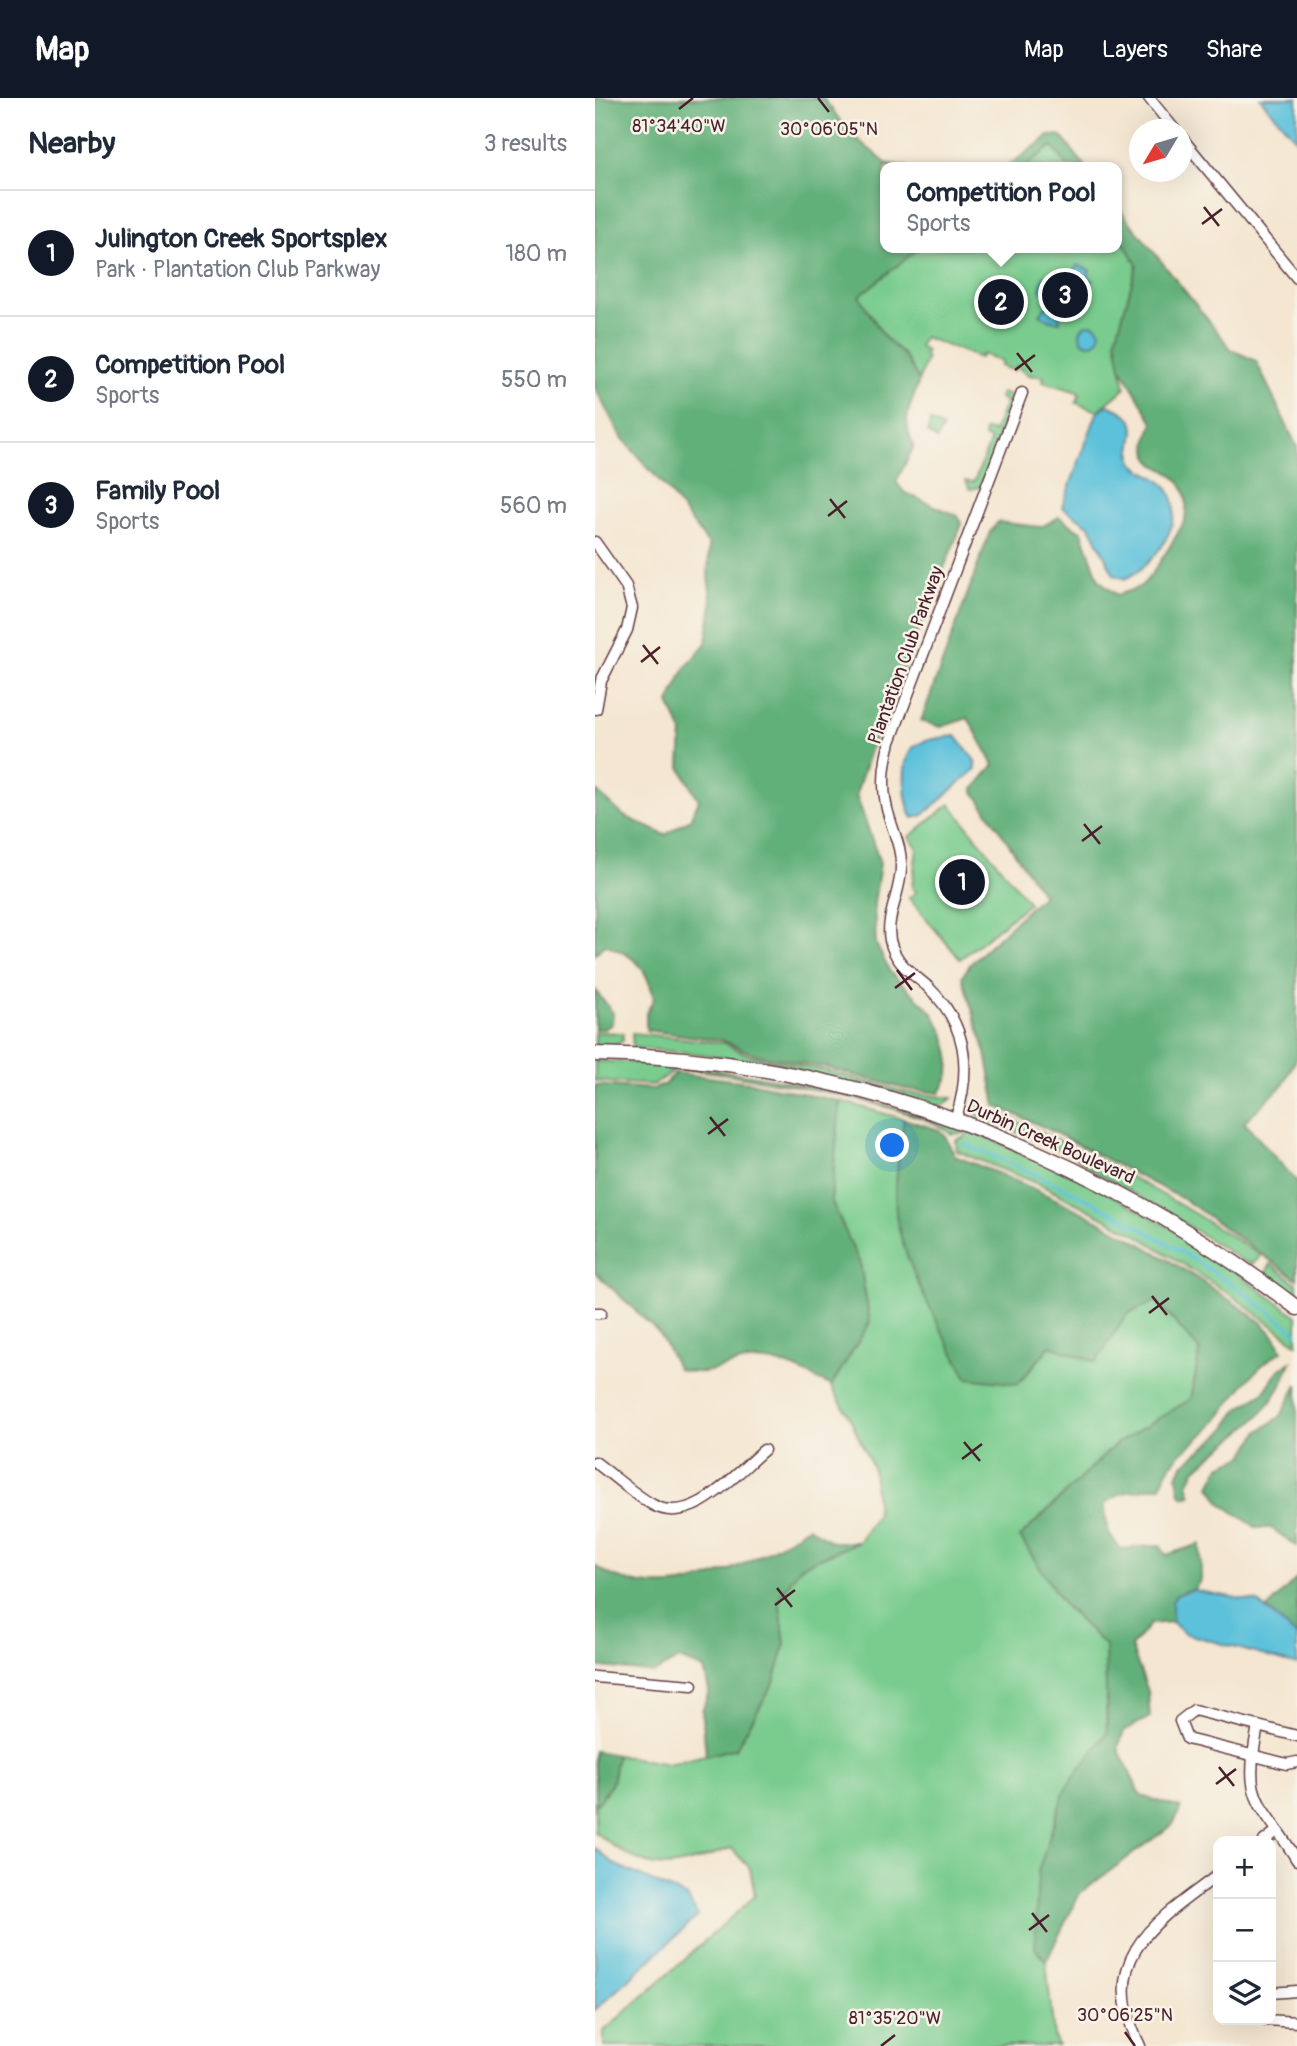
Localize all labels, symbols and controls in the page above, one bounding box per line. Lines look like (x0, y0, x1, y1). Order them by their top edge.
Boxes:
text: Map (35, 29, 90, 70)
text: Map (1024, 35, 1064, 64)
text: Layers (1102, 35, 1168, 64)
text: Share (1206, 35, 1262, 64)
text: 81°34'40"W (632, 115, 726, 138)
text: 30°06'05"N (780, 118, 878, 141)
north arrow (1129, 119, 1192, 182)
text: Nearby (28, 125, 115, 162)
text: 3 results (484, 129, 567, 158)
popup (880, 162, 1122, 253)
text: Competition Pool (906, 177, 1096, 209)
text: Sports (906, 209, 970, 238)
text: Julington Creek Sportsplex (95, 223, 387, 255)
text: 1 (47, 239, 56, 268)
text: 180 m (505, 239, 567, 268)
text: Park · Plantation Club Parkway (95, 255, 380, 284)
pin: 3 (1042, 269, 1088, 321)
pin: 2 (978, 276, 1024, 328)
text: Competition Pool (95, 349, 285, 381)
text: 2 (45, 365, 57, 394)
text: 550 m (501, 365, 567, 394)
text: Sports (95, 381, 159, 410)
text: Family Pool (95, 475, 220, 507)
text: 3 (45, 491, 57, 520)
text: 560 m (500, 491, 567, 520)
text: Sports (95, 507, 159, 536)
street label: Plantation Club Parkway (863, 563, 949, 748)
pin: 1 (939, 856, 985, 908)
street label: Durbin Creek Boulevard (963, 1094, 1138, 1190)
your location (875, 1128, 909, 1162)
map controls (1213, 1836, 1276, 2025)
button: + (1213, 1836, 1276, 1899)
button: − (1213, 1899, 1276, 1962)
button: layers (1213, 1962, 1276, 2025)
text: 30°06'25"N (1077, 2004, 1173, 2027)
text: 81°35'20"W (849, 2007, 941, 2030)

